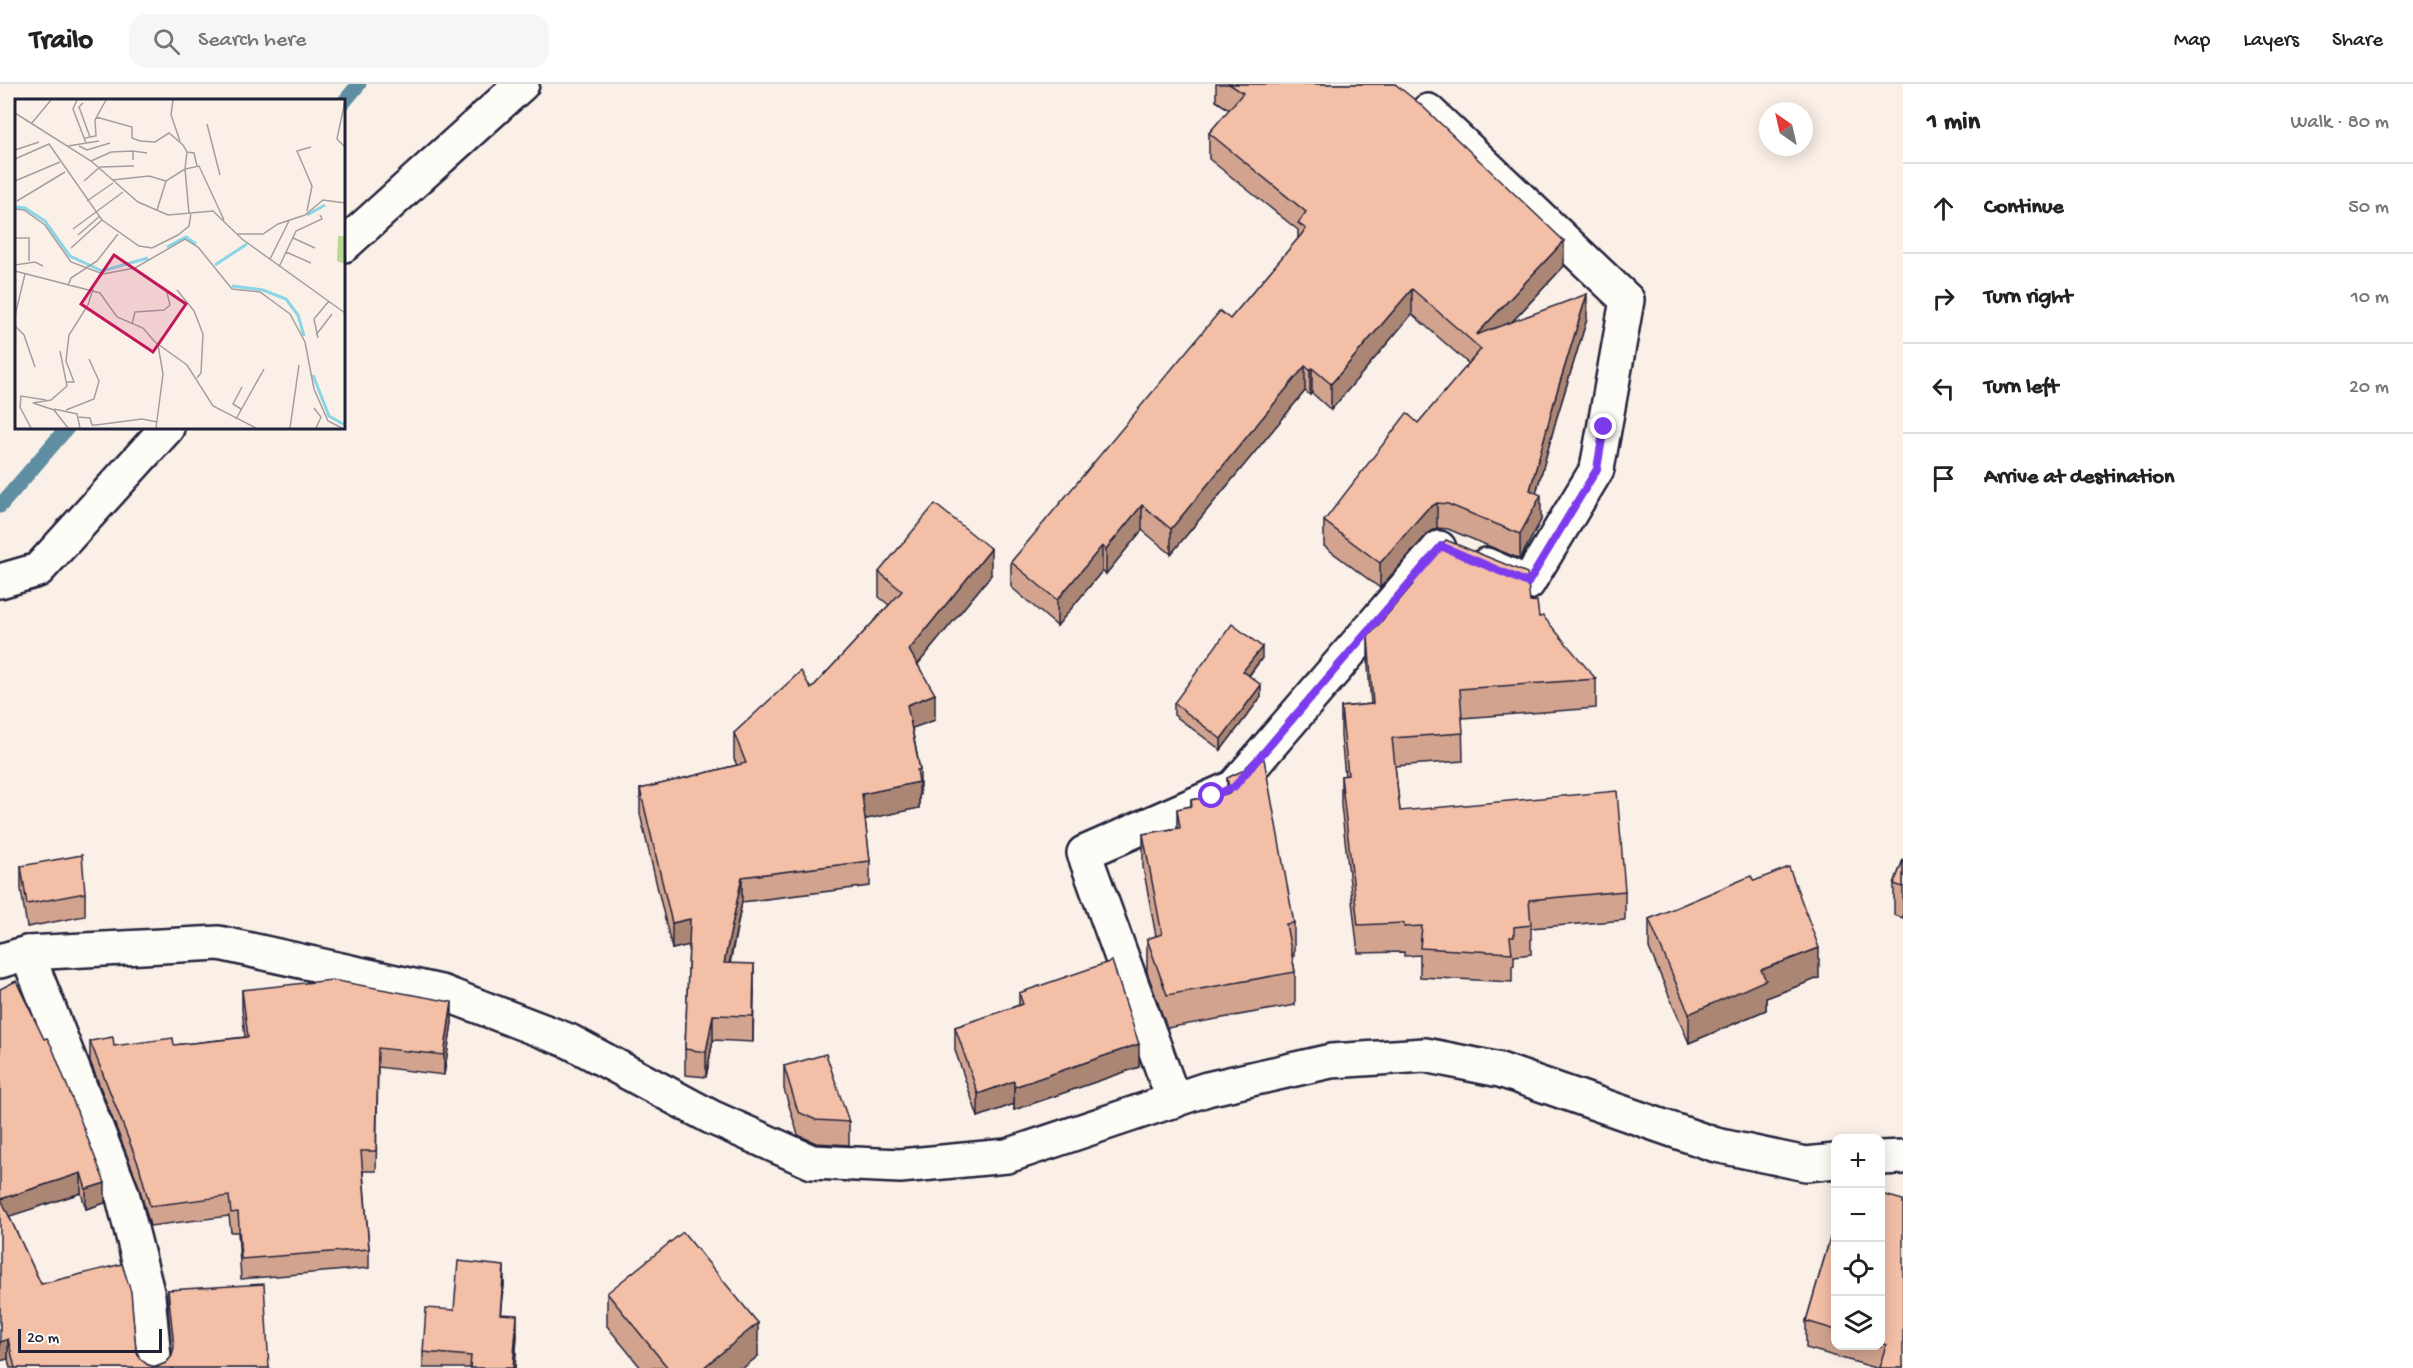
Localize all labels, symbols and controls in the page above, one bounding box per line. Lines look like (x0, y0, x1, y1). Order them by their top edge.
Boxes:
search box (129, 14, 549, 68)
text: Trailo (30, 25, 93, 58)
icon: search (150, 25, 183, 58)
text: Search here (198, 28, 306, 54)
text: Map (2174, 29, 2210, 54)
text: Layers (2243, 29, 2299, 54)
text: Share (2332, 29, 2383, 54)
inset map (15, 99, 345, 429)
north arrow (1759, 102, 1813, 156)
text: 1 min (1927, 108, 1980, 139)
text: Walk · 80 m (2291, 112, 2389, 135)
icon: ahead (1927, 192, 1960, 225)
text: Continue (1984, 195, 2064, 221)
text: 50 m (2348, 197, 2389, 220)
icon: right (1927, 282, 1960, 315)
text: Turn right (1984, 285, 2072, 311)
text: 10 m (2351, 287, 2389, 310)
icon: left (1927, 372, 1960, 405)
text: Turn left (1984, 375, 2058, 401)
text: 20 m (2349, 377, 2389, 400)
route end (1590, 413, 1616, 439)
icon: arrive (1927, 462, 1960, 495)
text: Arrive at destination (1984, 465, 2174, 491)
route start (1198, 782, 1224, 808)
map controls (1831, 1134, 1885, 1350)
button: + (1831, 1134, 1885, 1188)
button: − (1831, 1188, 1885, 1242)
button: locate (1831, 1242, 1885, 1296)
button: layers (1831, 1296, 1885, 1350)
scale bar (18, 1326, 162, 1354)
text: 20 m (27, 1330, 59, 1349)

